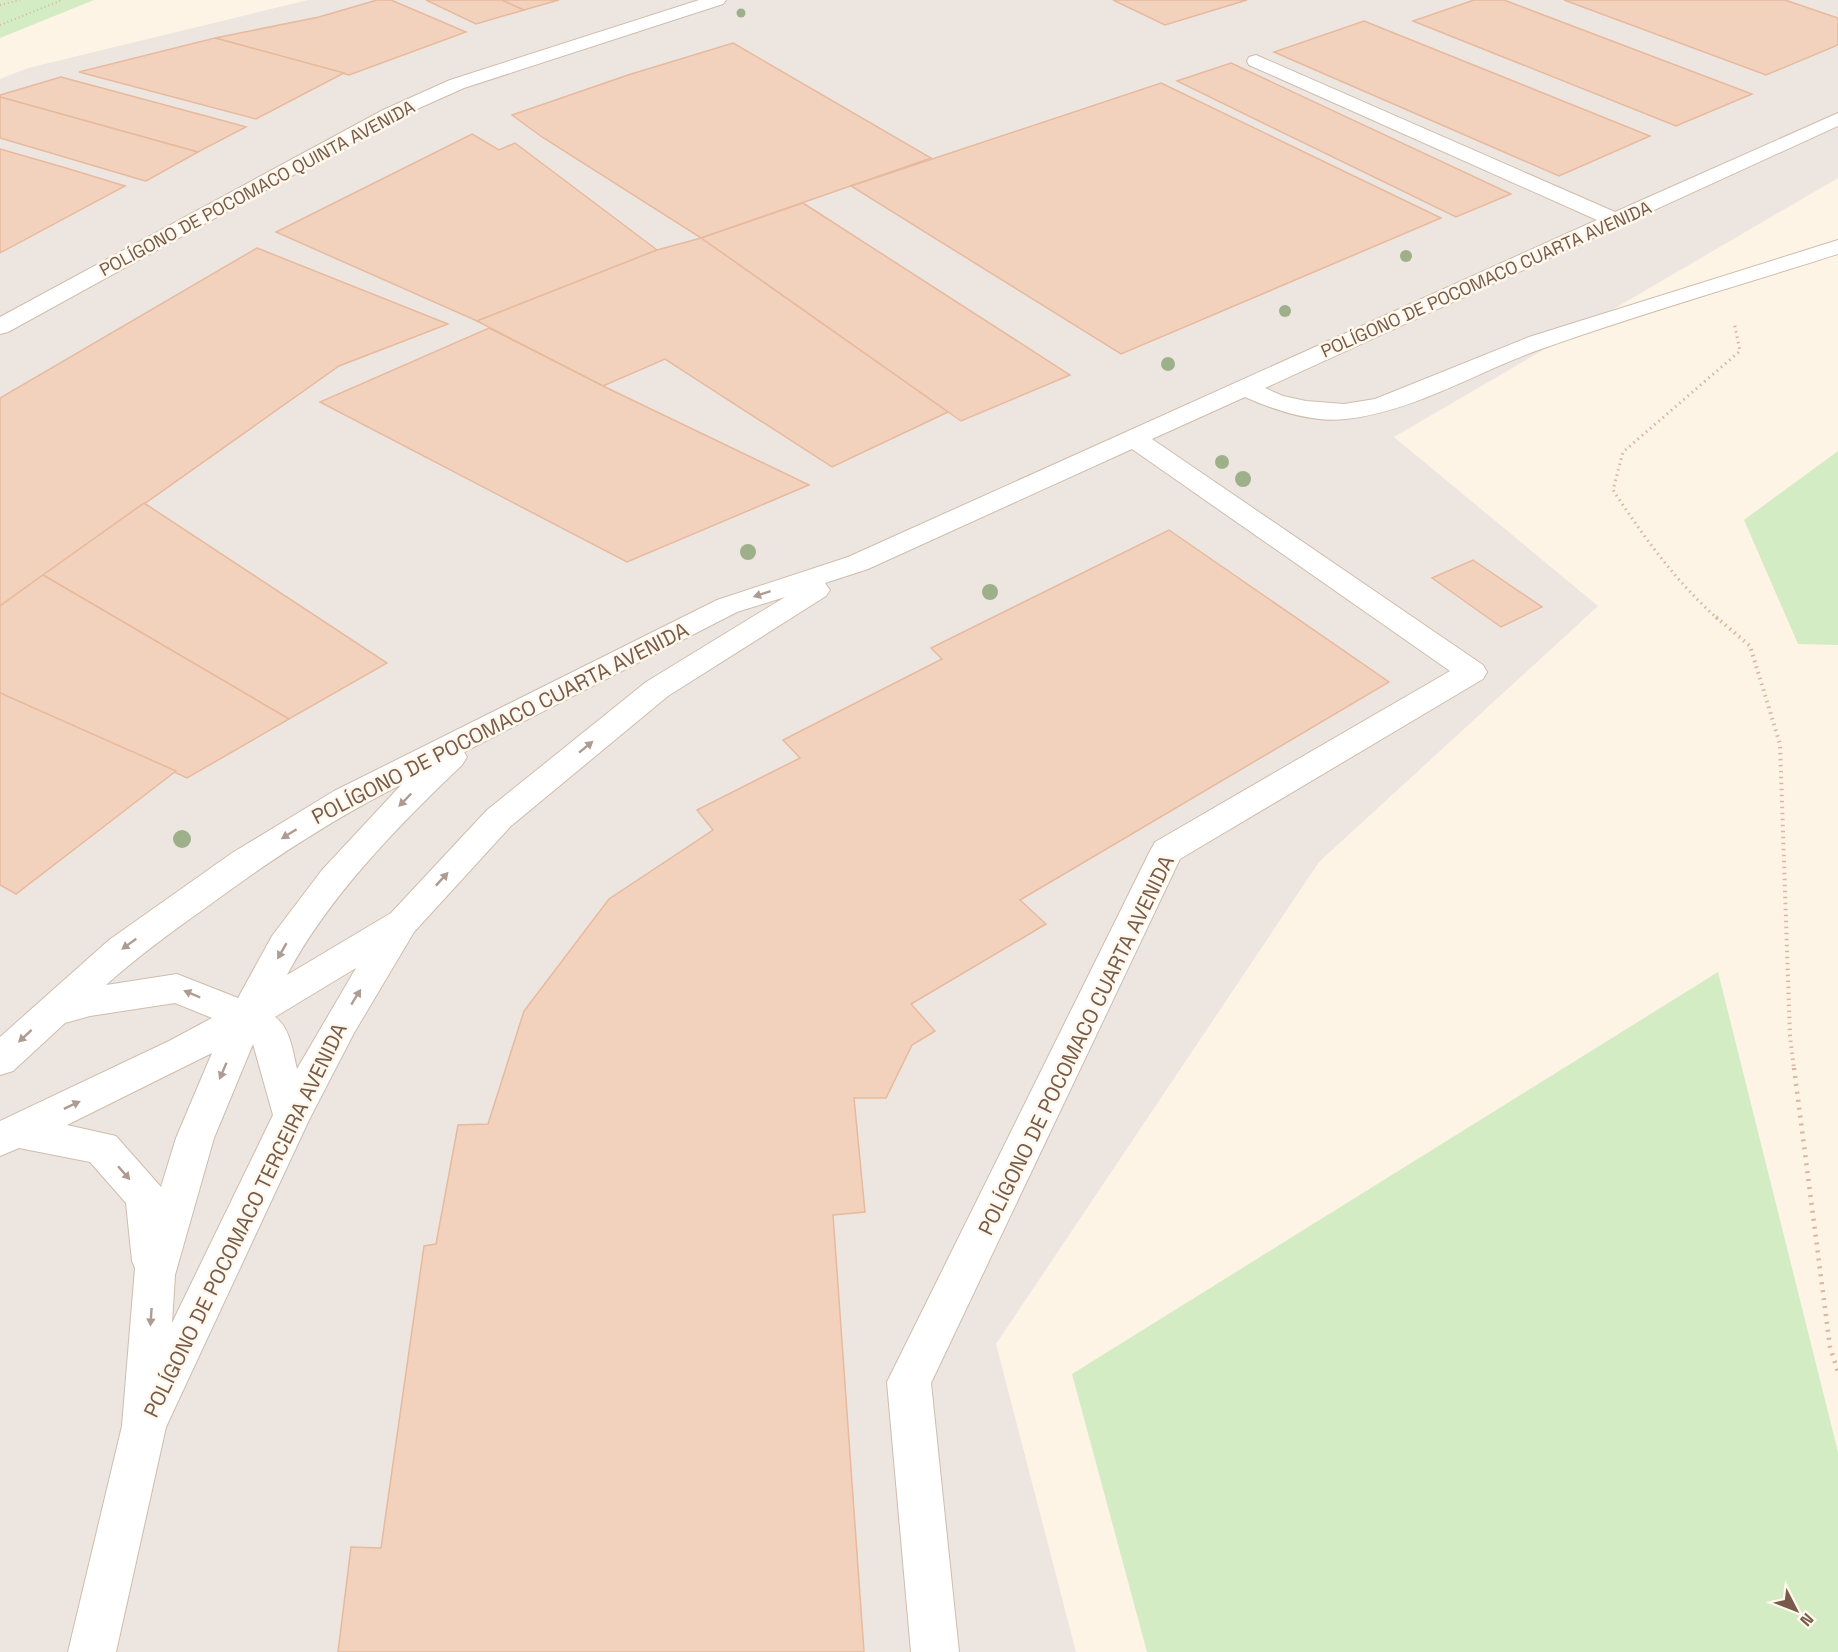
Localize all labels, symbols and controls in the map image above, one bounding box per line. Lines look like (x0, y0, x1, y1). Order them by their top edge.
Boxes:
street label: POLÍGONO DE POCOMACO QUINTA AVENIDA (95, 95, 419, 281)
street label: POLÍGONO DE POCOMACO CUARTA AVENIDA (1317, 195, 1655, 363)
one-way arrow (753, 590, 771, 600)
street label: POLÍGONO DE POCOMACO CUARTA AVENIDA (307, 616, 693, 830)
one-way arrow (578, 742, 593, 754)
one-way arrow (398, 793, 412, 808)
one-way arrow (281, 828, 297, 839)
street label: POLÍGONO DE POCOMACO CUARTA AVENIDA (972, 851, 1180, 1239)
one-way arrow (435, 872, 449, 886)
one-way arrow (121, 938, 136, 950)
one-way arrow (277, 943, 287, 960)
one-way arrow (183, 989, 201, 998)
one-way arrow (351, 989, 362, 1005)
street label: POLÍGONO DE POCOMACO TERCEIRA AVENIDA (137, 1018, 353, 1422)
one-way arrow (18, 1029, 33, 1042)
one-way arrow (218, 1062, 228, 1080)
one-way arrow (63, 1100, 80, 1109)
one-way arrow (117, 1165, 130, 1180)
one-way arrow (147, 1308, 156, 1327)
north arrow (1766, 1580, 1826, 1640)
text: N (1795, 1609, 1818, 1631)

